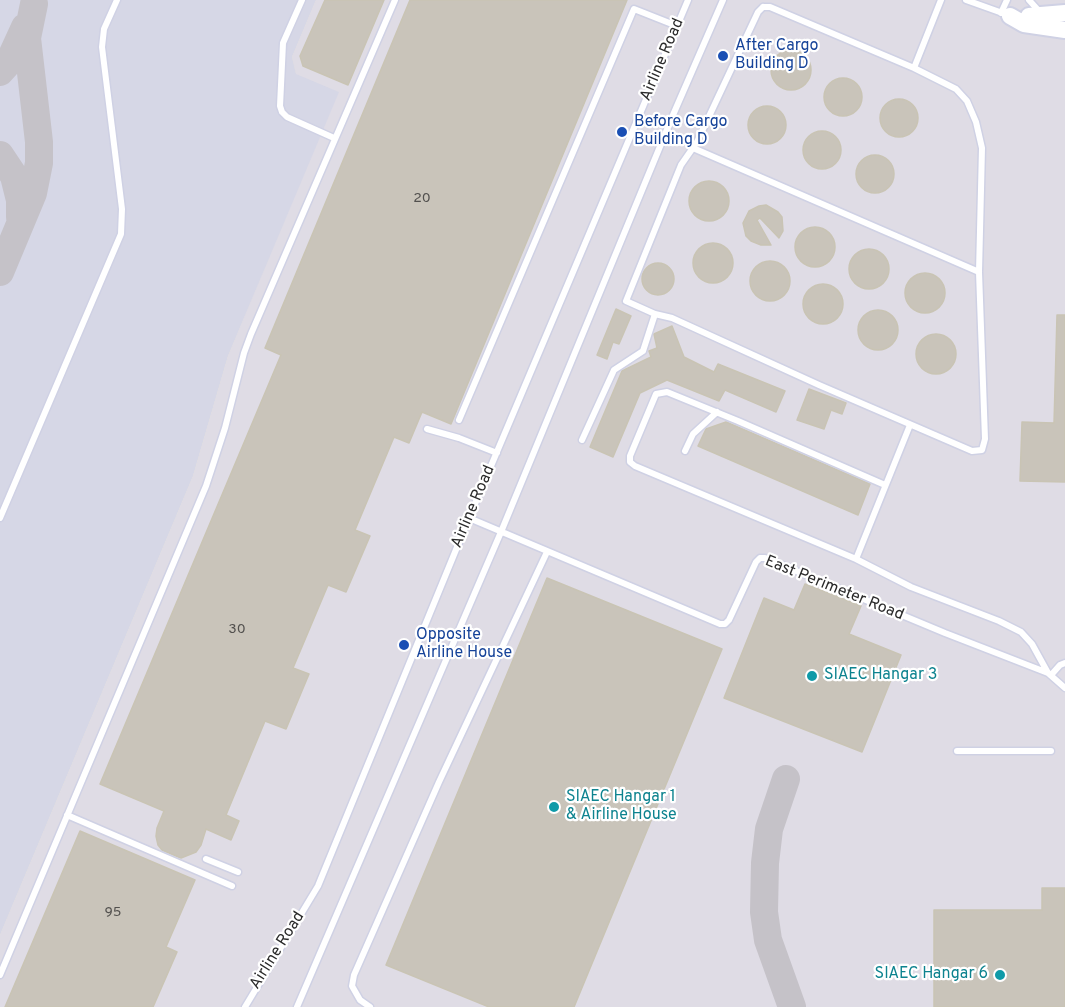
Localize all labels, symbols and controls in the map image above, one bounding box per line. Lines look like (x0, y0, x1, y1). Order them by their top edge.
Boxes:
street label: Airline Road (637, 16, 689, 104)
place label: After Cargo Building D (735, 37, 818, 75)
marker: After Cargo Building D (716, 49, 730, 63)
place label: Before Cargo Building D (634, 113, 728, 151)
marker: Before Cargo Building D (615, 125, 629, 139)
house number: 20 (413, 191, 431, 207)
street label: Airline Road (448, 463, 500, 551)
street label: East Perimeter Road (762, 552, 906, 626)
house number: 30 (228, 622, 246, 638)
place label: Opposite Airline House (416, 626, 512, 664)
marker: Opposite Airline House (397, 638, 411, 652)
place label: SIAEC Hangar 3 (824, 666, 938, 686)
marker: SIAEC Hangar 3 (805, 669, 819, 683)
place label: SIAEC Hangar 1 & Airline House (566, 788, 677, 826)
marker: SIAEC Hangar 1 & Airline House (547, 800, 561, 814)
house number: 95 (104, 905, 122, 921)
street label: Airline Road (247, 909, 309, 993)
place label: SIAEC Hangar 6 (875, 965, 988, 985)
marker: SIAEC Hangar 6 (993, 968, 1007, 982)

